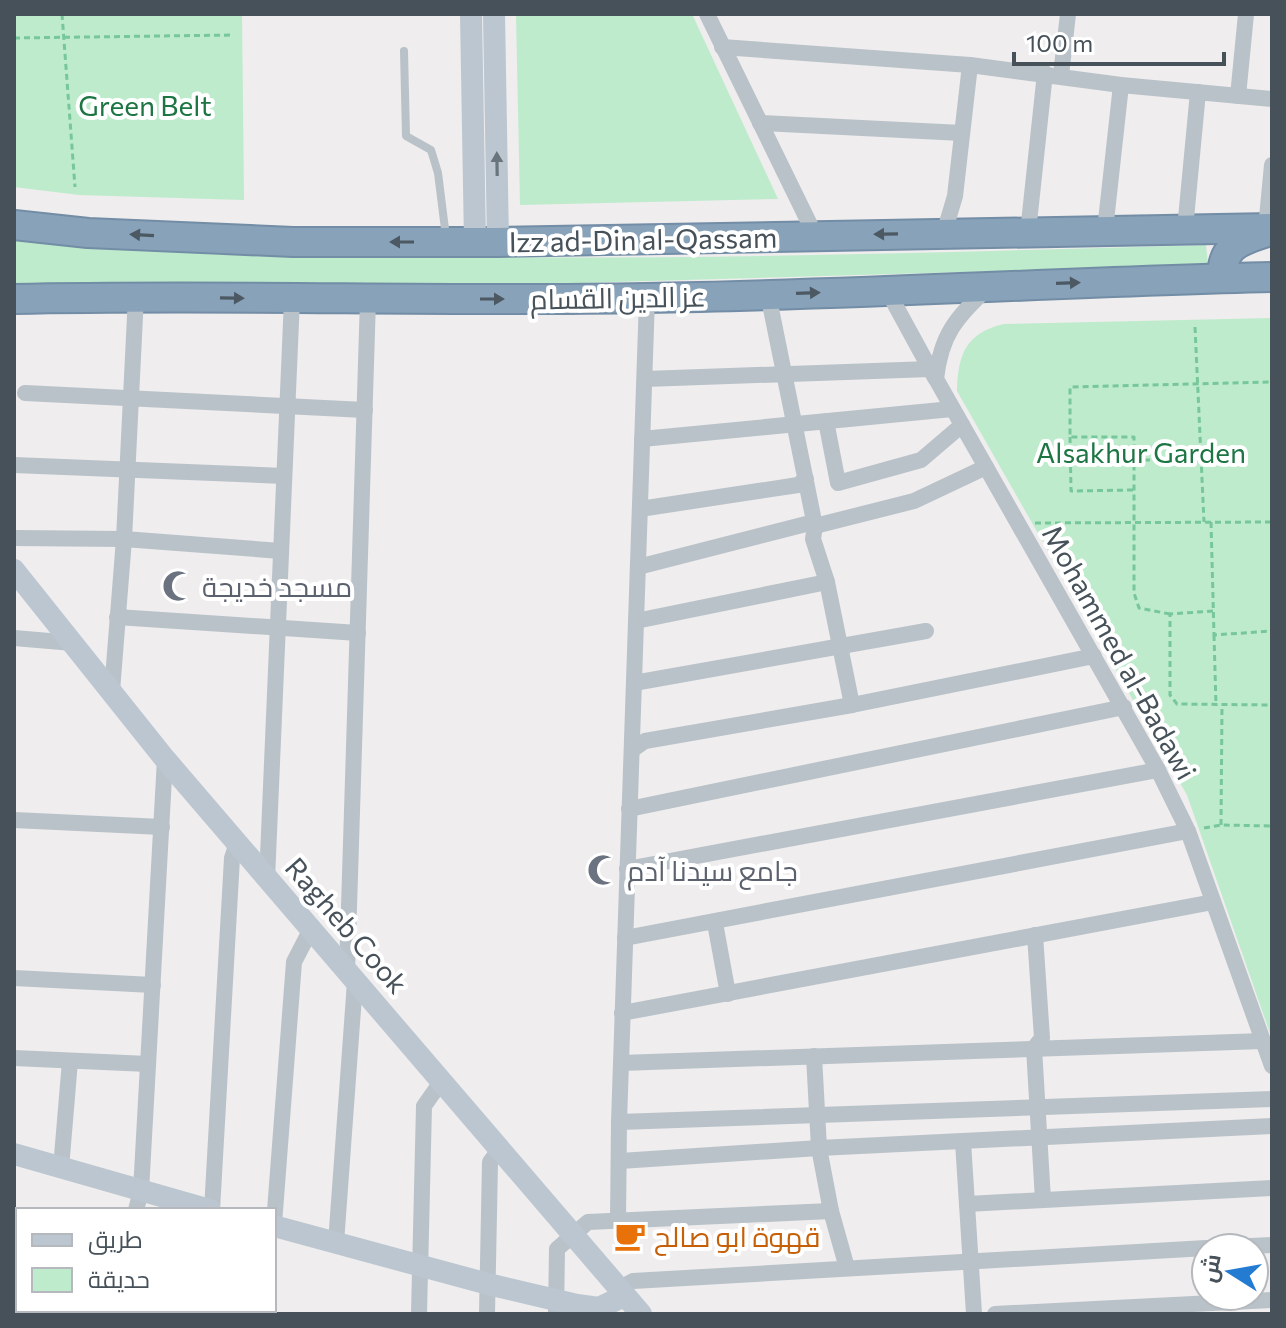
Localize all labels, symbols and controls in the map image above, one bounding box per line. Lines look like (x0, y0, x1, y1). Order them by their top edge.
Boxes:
scale bar (1014, 16, 1224, 66)
text: 100 m (1026, 28, 1093, 57)
park label: Green Belt (78, 88, 212, 122)
one-way arrow (490, 151, 503, 176)
street label: Izz ad-Din al-Qassam (508, 220, 778, 258)
one-way arrow (873, 228, 898, 240)
one-way arrow (129, 229, 154, 242)
one-way arrow (389, 236, 414, 248)
one-way arrow (1056, 277, 1081, 290)
street label: عز الدين القسام (530, 278, 706, 320)
one-way arrow (796, 286, 821, 299)
one-way arrow (220, 292, 245, 304)
one-way arrow (480, 293, 505, 305)
park label: Alsakhur Garden (1036, 435, 1246, 469)
street label: Mohammed al-Badawi (1036, 519, 1204, 785)
mosque icon: مسجد خديجة (161, 569, 195, 603)
place label: مسجد خديجة (202, 569, 352, 603)
street label: Ragheb Cook (279, 850, 415, 1000)
mosque icon: جامع سيدنا آدم (586, 853, 620, 887)
place label: جامع سيدنا آدم (627, 853, 798, 891)
legend (16, 1208, 276, 1312)
cafe icon: قهوة ابو صالح (613, 1219, 647, 1253)
place label: قهوة ابو صالح (654, 1219, 820, 1256)
text: طريق (88, 1224, 143, 1255)
north arrow (1190, 1232, 1270, 1312)
text: ش (1194, 1252, 1227, 1285)
text: حديقة (88, 1264, 150, 1293)

